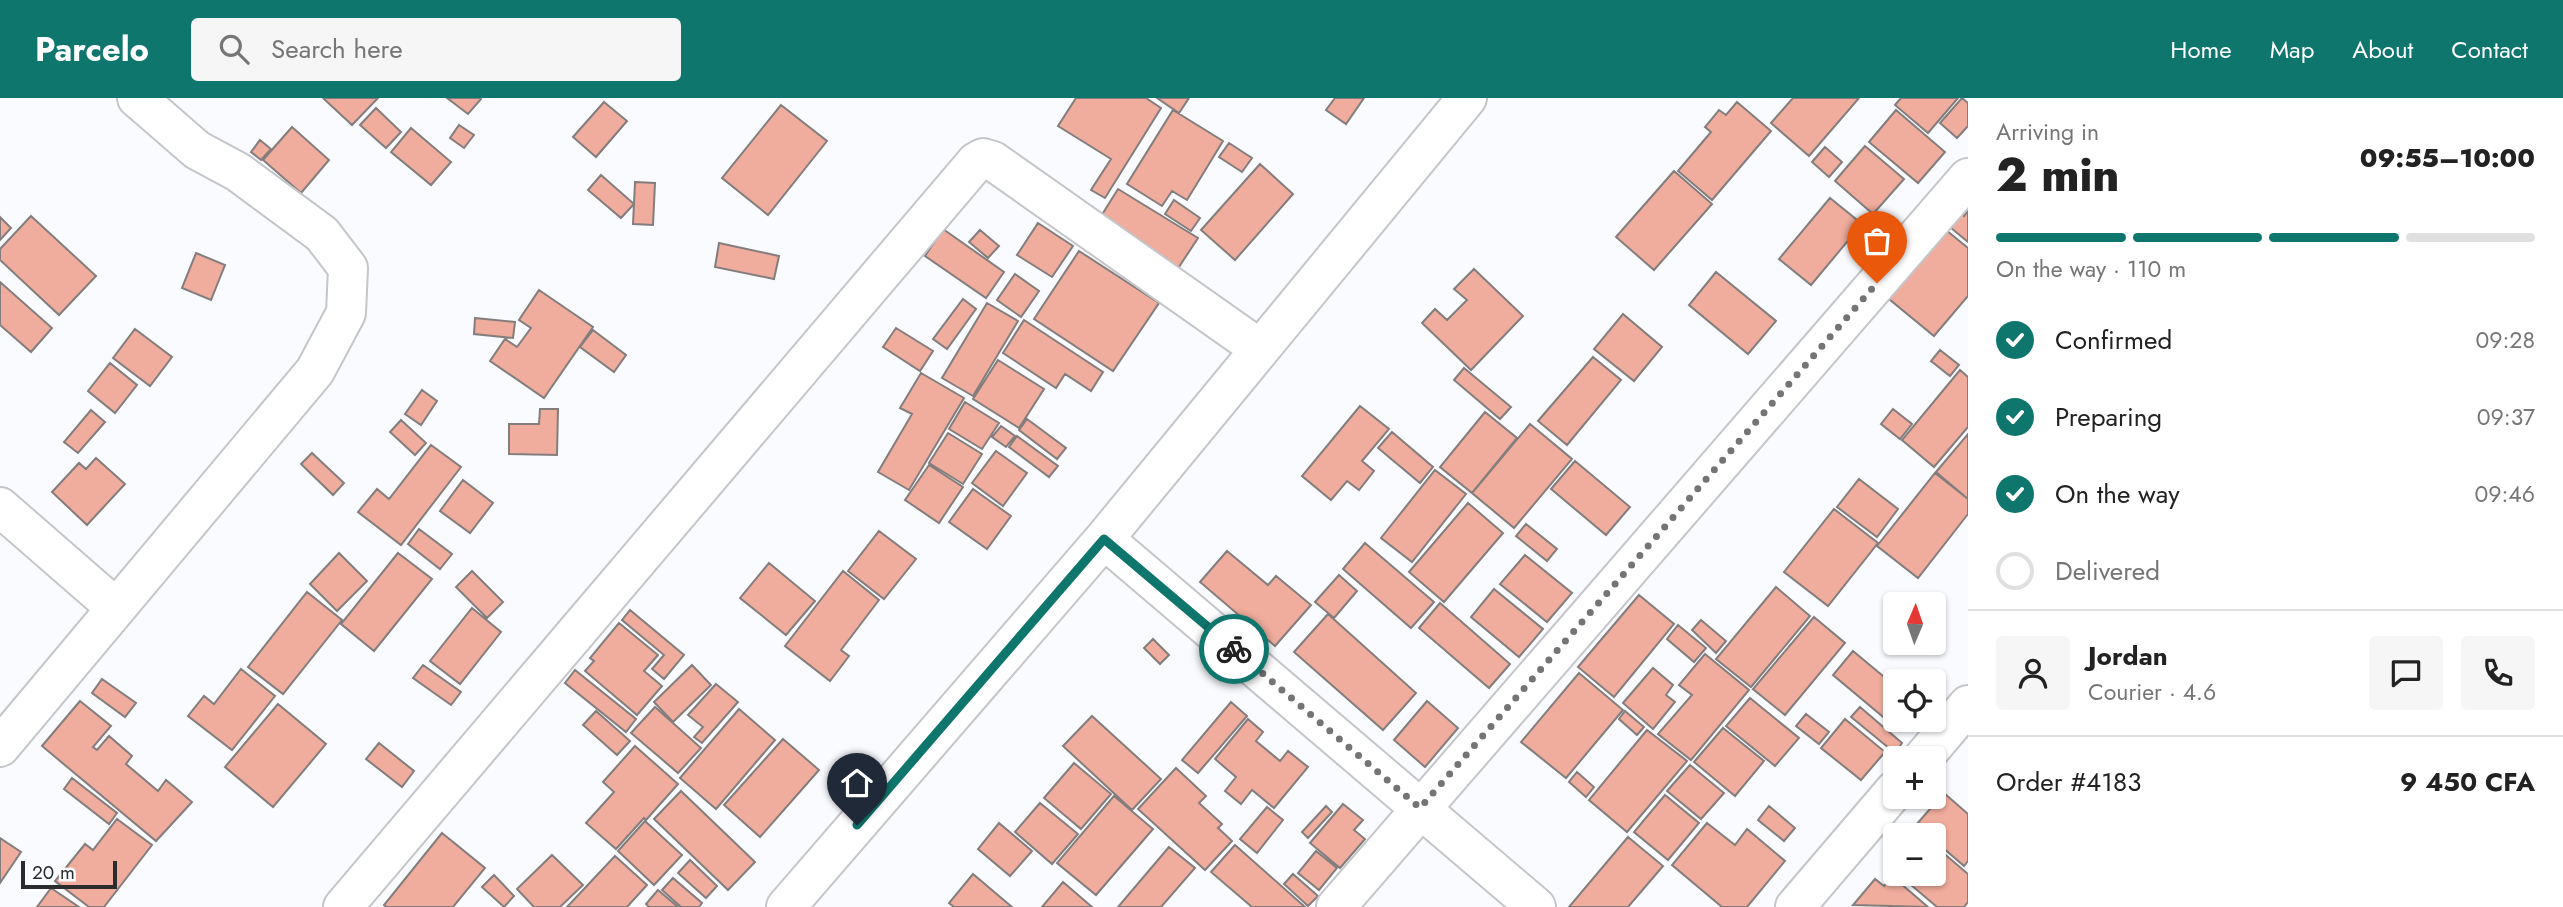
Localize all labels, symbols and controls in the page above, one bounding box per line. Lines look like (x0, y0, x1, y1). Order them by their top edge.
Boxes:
search box (191, 18, 681, 81)
text: Parcelo (35, 26, 149, 73)
icon: search (215, 30, 253, 68)
text: Search here (271, 30, 403, 68)
text: Home (2170, 32, 2232, 67)
text: Map (2270, 32, 2314, 67)
text: About (2352, 32, 2413, 67)
text: Contact (2451, 32, 2528, 67)
text: Arriving in (1996, 115, 2099, 149)
text: 09:55–10:00 (2360, 139, 2535, 177)
text: 2 min (1996, 142, 2120, 208)
pin (1847, 211, 1907, 283)
icon: bag (1858, 222, 1896, 260)
text: On the way · 110 m (1996, 252, 2186, 286)
icon: check (1996, 321, 2034, 359)
text: Confirmed (2055, 321, 2172, 359)
text: 09:28 (2475, 323, 2535, 357)
icon: check (1996, 398, 2034, 436)
text: Preparing (2055, 398, 2162, 436)
text: 09:37 (2477, 400, 2535, 434)
icon: check (1996, 475, 2034, 513)
text: On the way (2055, 475, 2180, 513)
text: 09:46 (2474, 477, 2535, 511)
text: Delivered (2055, 552, 2160, 590)
north arrow (1883, 592, 1946, 654)
map controls (1883, 592, 1946, 886)
courier (1199, 614, 1269, 684)
icon: bike (1215, 630, 1253, 668)
button: person (1996, 636, 2070, 710)
button: chat (2369, 636, 2443, 710)
button: phone (2461, 636, 2535, 710)
text: Jordan (2088, 637, 2168, 675)
button: locate (1883, 669, 1946, 732)
text: Courier · 4.6 (2088, 675, 2216, 709)
button: + (1883, 746, 1946, 809)
pin (827, 753, 887, 825)
text: Order #4183 (1996, 763, 2141, 801)
text: 9 450 CFA (2400, 763, 2535, 801)
icon: home (838, 764, 876, 802)
button: − (1883, 823, 1946, 886)
scale bar (21, 858, 117, 890)
text: 20 m (32, 859, 75, 886)

